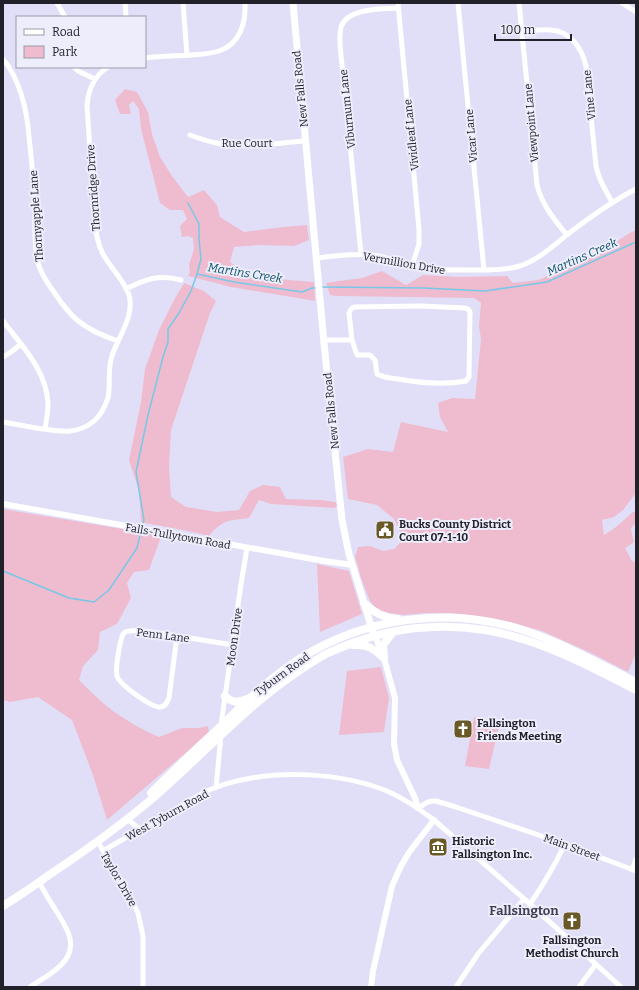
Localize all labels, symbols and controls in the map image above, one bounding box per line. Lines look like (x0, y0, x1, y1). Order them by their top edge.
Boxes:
legend (16, 16, 146, 68)
scale bar (495, 16, 571, 42)
text: 100 m (501, 23, 536, 37)
text: Road (52, 25, 80, 39)
text: Park (52, 45, 78, 59)
street label: New Falls Road (290, 50, 311, 128)
street label: Viburnum Lane (337, 69, 358, 149)
street label: Vine Lane (580, 69, 599, 121)
street label: Viewpoint Lane (522, 83, 541, 163)
street label: Vividleaf Lane (401, 99, 422, 171)
street label: Vicar Lane (463, 109, 480, 163)
street label: Rue Court (222, 137, 272, 150)
street label: Thornridge Drive (84, 144, 103, 232)
street label: Thornyapple Lane (27, 170, 46, 262)
water label: Martins Creek (545, 235, 620, 279)
street label: Vermillion Drive (362, 250, 446, 277)
water label: Martins Creek (207, 260, 284, 286)
street label: New Falls Road (321, 372, 342, 450)
place label: Bucks County District Court 07-1-10 (399, 518, 512, 544)
public building icon: Bucks County District Court 07-1-10 (374, 519, 396, 541)
street label: Falls-Tullytown Road (124, 521, 232, 552)
street label: Moon Drive (224, 607, 245, 667)
street label: Penn Lane (136, 626, 190, 645)
street label: Tyburn Road (252, 650, 313, 699)
place label: Fallsington Friends Meeting (477, 717, 562, 743)
church icon: Fallsington Friends Meeting (452, 718, 474, 740)
street label: West Tyburn Road (123, 787, 211, 844)
street label: Main Street (542, 831, 602, 864)
place label: Historic Fallsington Inc. (452, 835, 532, 861)
museum icon: Historic Fallsington Inc. (427, 836, 449, 858)
street label: Taylor Drive (98, 850, 139, 909)
district label: Fallsington (489, 903, 559, 918)
church icon: Fallsington Methodist Church (561, 910, 583, 932)
place label: Fallsington Methodist Church (525, 934, 619, 960)

